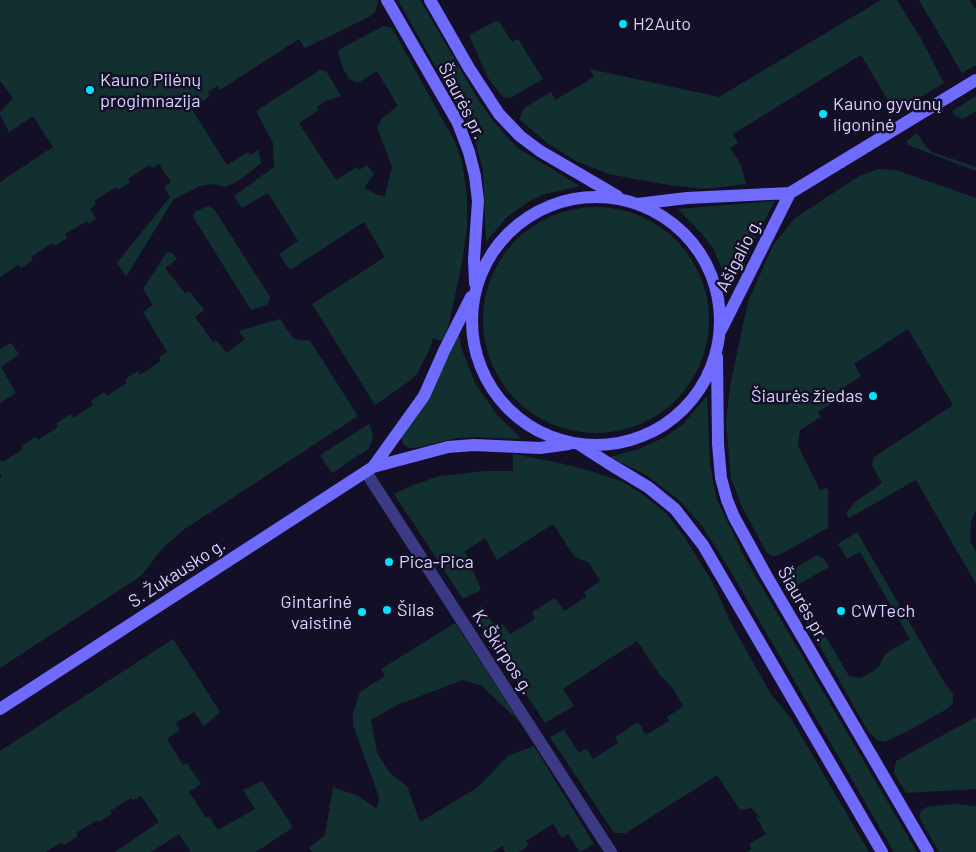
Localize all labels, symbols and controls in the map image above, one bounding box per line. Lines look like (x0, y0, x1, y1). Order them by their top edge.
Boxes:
place label: H2Auto (633, 13, 691, 35)
marker: H2Auto (617, 18, 629, 30)
street label: Šiaurės pr. (434, 59, 490, 143)
place label: Kauno Pilėnų progimnazija (100, 69, 201, 112)
marker: Kauno Pilėnų progimnazija (84, 84, 96, 96)
place label: Kauno gyvūnų ligoninė (833, 93, 941, 136)
marker: Kauno gyvūnų ligoninė (817, 108, 829, 120)
street label: Ašigalio g. (711, 215, 767, 295)
place label: Šiaurės žiedas (751, 385, 863, 407)
marker: Šiaurės žiedas (867, 390, 879, 402)
street label: S. Žukausko g. (124, 534, 230, 612)
place label: Pica-Pica (399, 551, 474, 573)
marker: Pica-Pica (383, 556, 395, 568)
street label: Šiaurės pr. (773, 563, 833, 645)
place label: Gintarinė vaistinė (281, 591, 352, 634)
place label: Šilas (397, 599, 434, 621)
place label: CWTech (851, 600, 915, 622)
marker: Šilas (381, 604, 393, 616)
marker: CWTech (835, 605, 847, 617)
marker: Gintarinė vaistinė (356, 606, 368, 618)
street label: K. Škirpos g. (468, 606, 538, 698)

